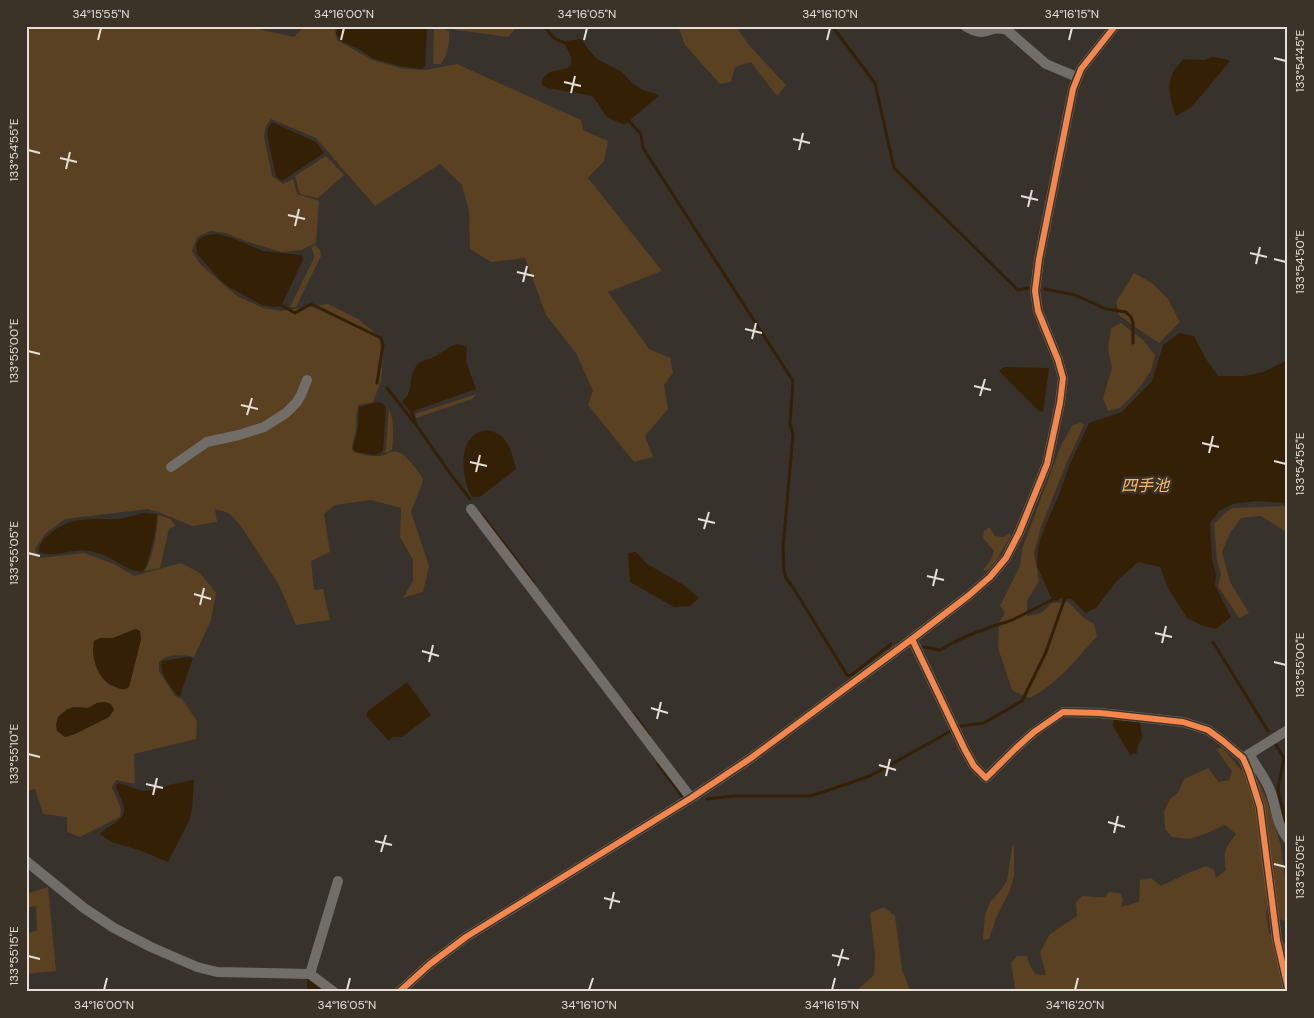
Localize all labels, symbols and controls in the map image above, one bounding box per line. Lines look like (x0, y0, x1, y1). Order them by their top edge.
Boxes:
text: 34°15'55"N (72, 6, 130, 22)
text: 34°16'00"N (314, 6, 374, 22)
text: 34°16'05"N (558, 6, 616, 22)
text: 34°16'10"N (802, 6, 858, 22)
text: 34°16'15"N (1045, 6, 1099, 22)
text: 133°54'45"E (1292, 29, 1308, 92)
text: 133°54'55"E (6, 118, 22, 181)
text: 133°54'50"E (1292, 230, 1308, 294)
text: 133°55'00"E (6, 318, 22, 384)
text: 133°54'55"E (1292, 432, 1308, 495)
water label: 四手池 (1121, 475, 1171, 496)
text: 133°55'05"E (6, 521, 22, 585)
text: 133°55'00"E (1292, 632, 1308, 698)
text: 133°55'10"E (6, 723, 22, 784)
text: 133°55'05"E (1292, 835, 1308, 899)
text: 133°55'15"E (6, 926, 22, 986)
text: 34°16'00"N (74, 997, 134, 1013)
text: 34°16'05"N (318, 997, 376, 1013)
text: 34°16'10"N (561, 997, 617, 1013)
text: 34°16'15"N (805, 997, 859, 1013)
text: 34°16'20"N (1046, 997, 1104, 1013)

